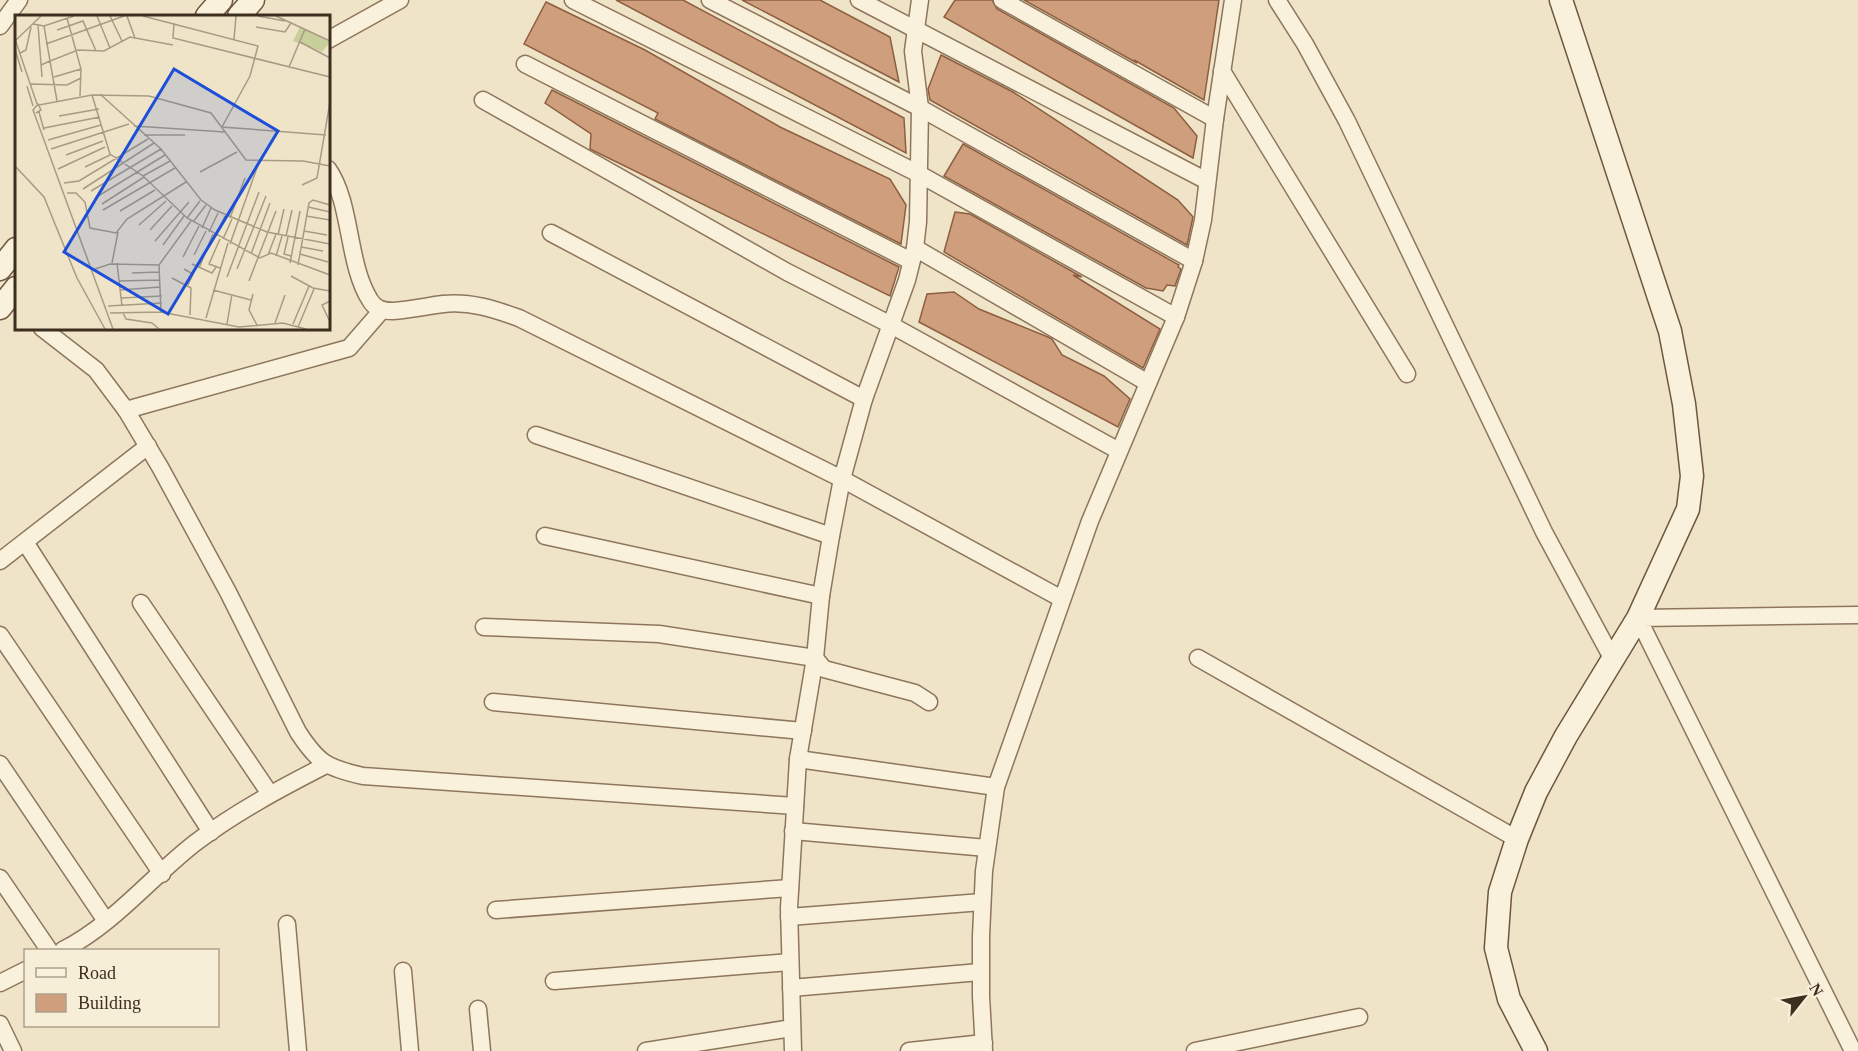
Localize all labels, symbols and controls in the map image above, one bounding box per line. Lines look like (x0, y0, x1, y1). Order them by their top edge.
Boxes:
inset map (15, 15, 330, 330)
legend (24, 949, 219, 1027)
text: Road (78, 963, 116, 983)
north arrow (1774, 967, 1834, 1027)
text: N (1806, 980, 1827, 999)
text: Building (78, 993, 141, 1013)

